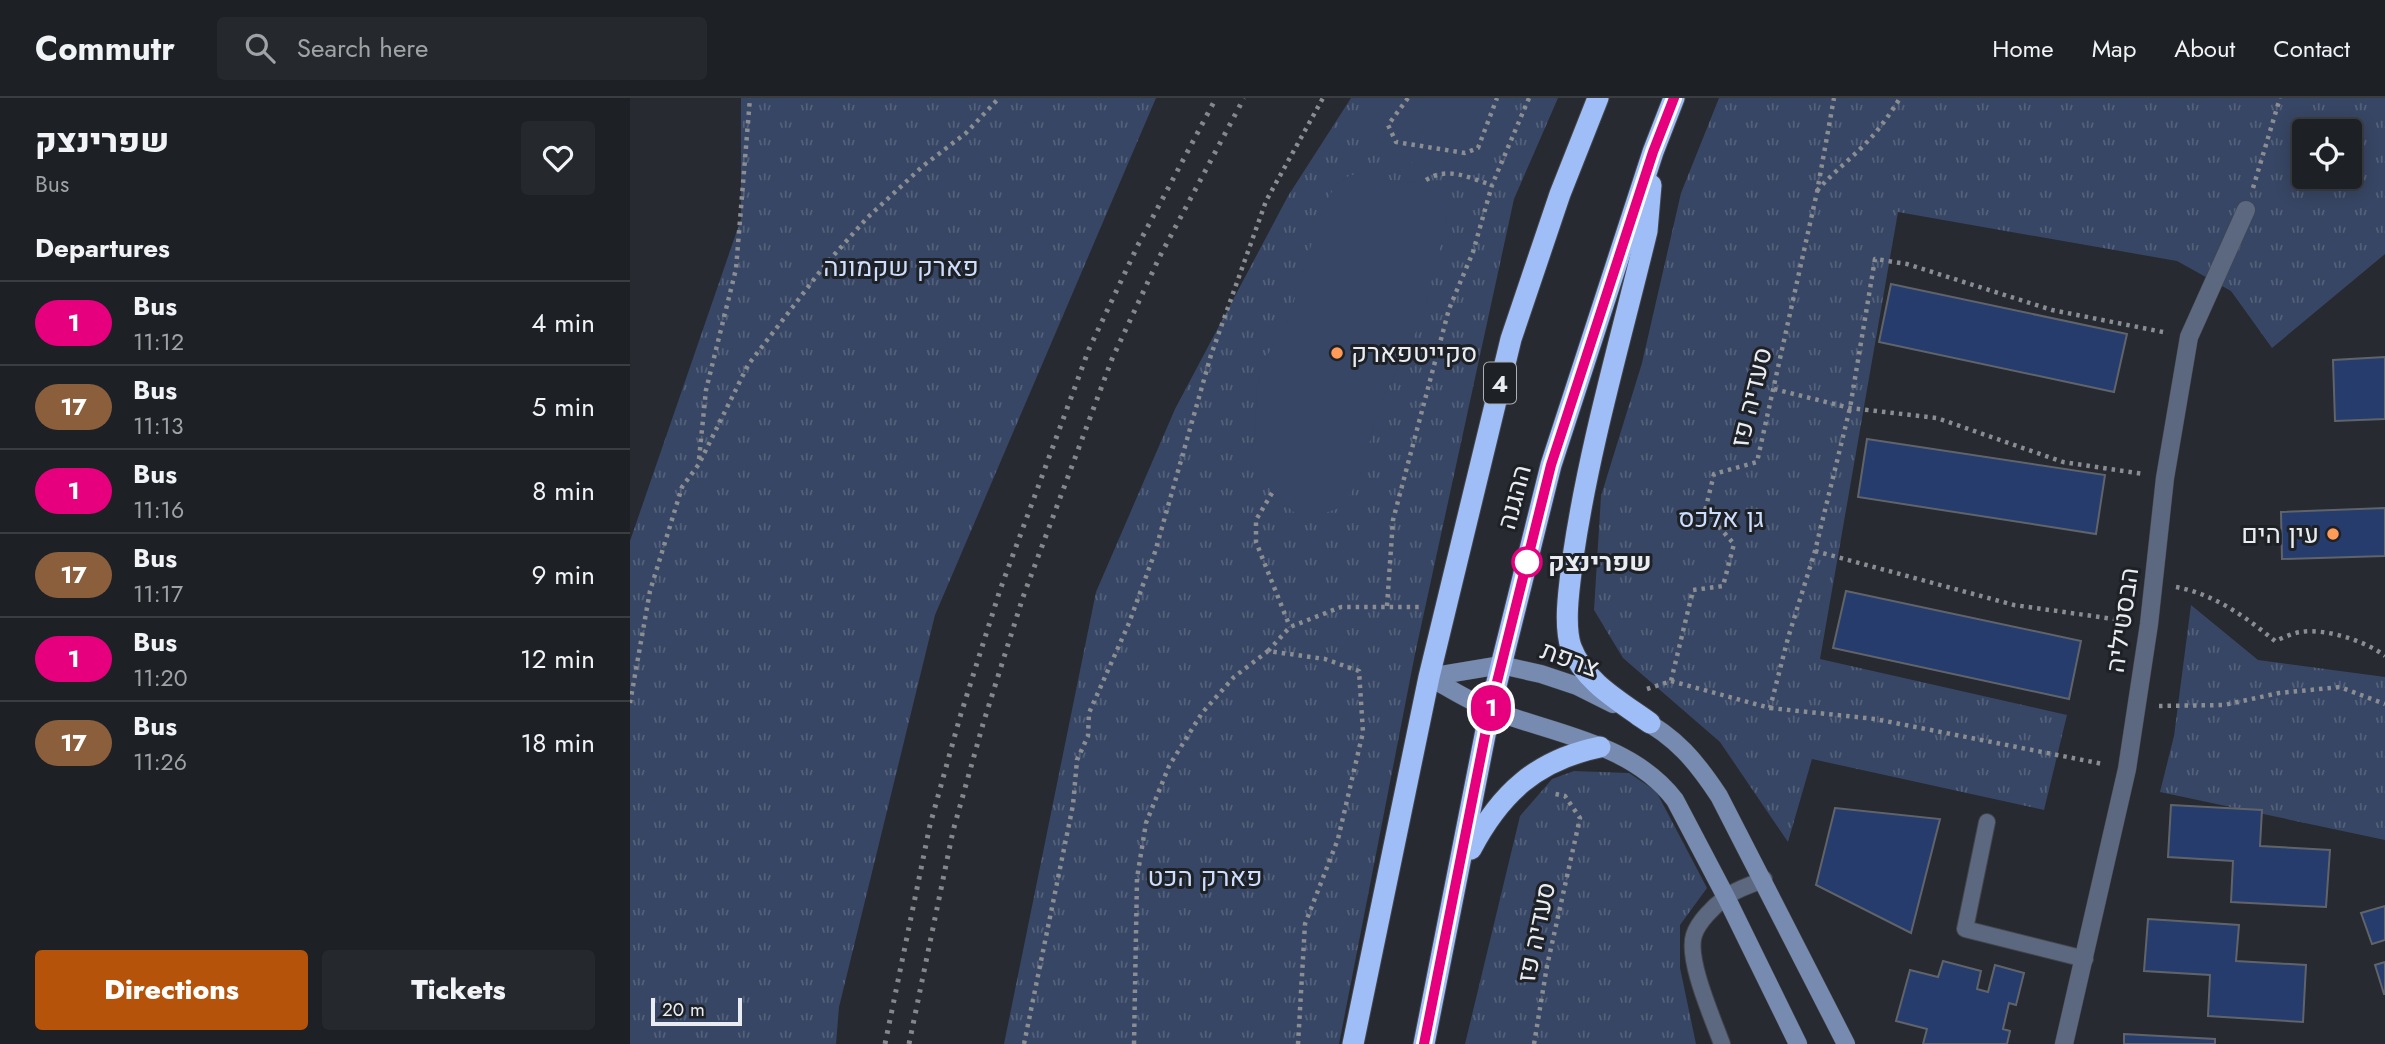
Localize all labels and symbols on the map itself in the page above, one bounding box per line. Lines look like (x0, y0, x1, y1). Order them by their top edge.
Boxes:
park label: פארק שקמונה (823, 248, 979, 286)
place label: סקייטפארק (1351, 334, 1477, 372)
street label: סעדיה פז (1720, 343, 1782, 451)
marker: סקייטפארק (1329, 345, 1345, 361)
road number: 4 (1484, 362, 1516, 404)
street label: ההגנה (1487, 461, 1541, 533)
park label: גן אלכס (1678, 499, 1764, 537)
place label: עין הים (2241, 515, 2319, 553)
marker: עין הים (2325, 526, 2341, 542)
place label: שפרינצק (1548, 543, 1652, 581)
marker: שפרינצק (1512, 547, 1542, 577)
street label: הבסטיליה (2096, 565, 2148, 675)
street label: צרפת (1536, 631, 1604, 687)
line badge: 1 (1468, 685, 1514, 731)
park label: פארק הכט (1148, 858, 1263, 896)
street label: סעדיה פז (1507, 878, 1565, 986)
scale bar (651, 995, 742, 1027)

